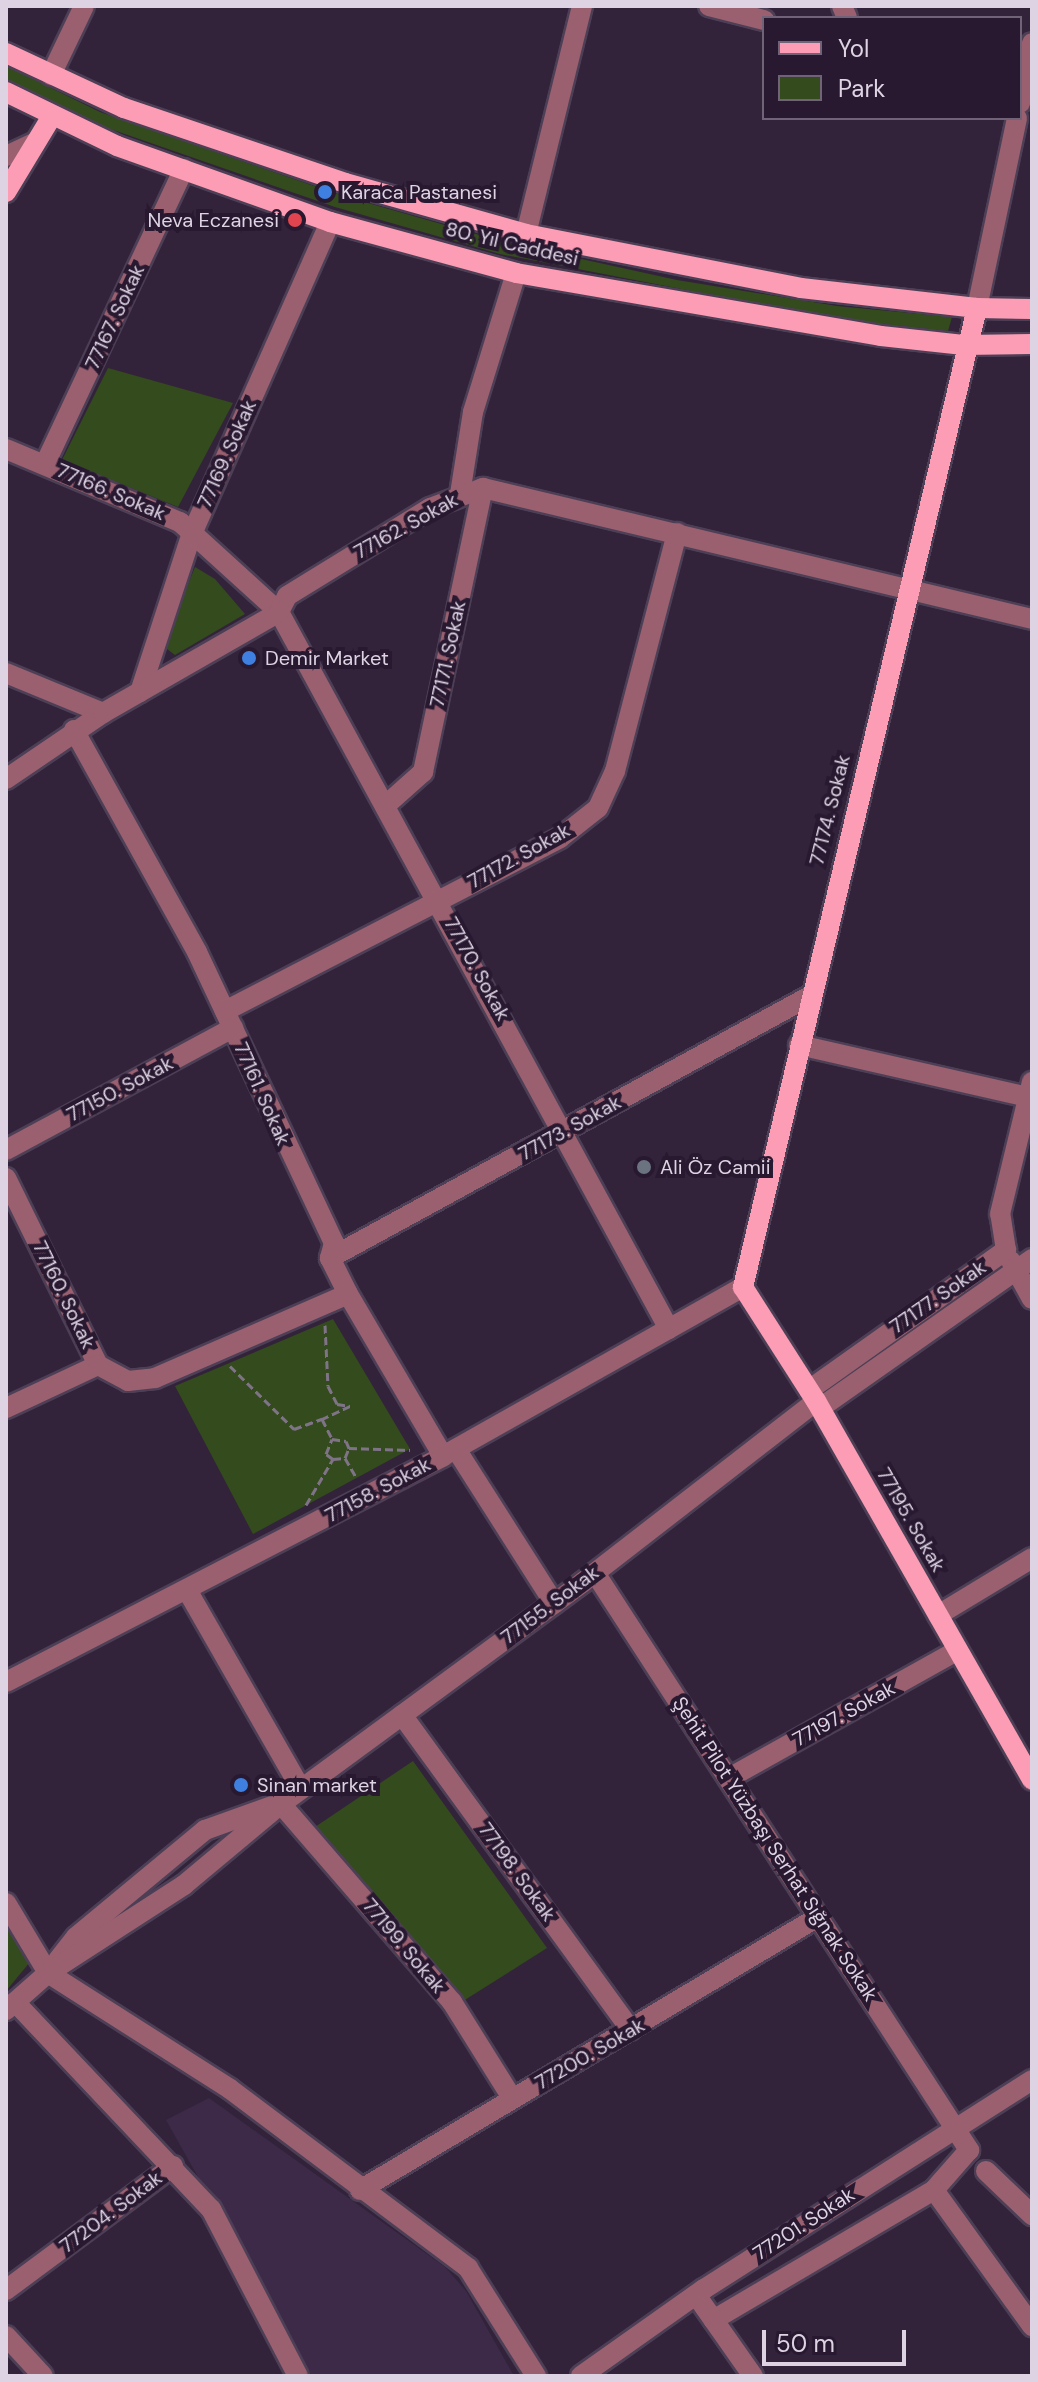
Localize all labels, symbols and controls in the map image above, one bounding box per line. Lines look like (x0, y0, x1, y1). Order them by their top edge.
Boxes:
legend (762, 16, 1022, 120)
text: Yol (838, 33, 869, 64)
text: Park (838, 73, 885, 104)
place label: Karaca Pastanesi (341, 180, 497, 204)
marker: Karaca Pastanesi (316, 183, 334, 201)
place label: Neva Eczanesi (148, 208, 279, 232)
marker: Neva Eczanesi (286, 211, 304, 229)
street label: 80. Yıl Caddesi (443, 217, 581, 271)
street label: 77167. Sokak (80, 261, 150, 373)
street label: 77169. Sokak (193, 396, 261, 512)
street label: 77166. Sokak (53, 458, 169, 526)
street label: 77162. Sokak (350, 488, 462, 564)
street label: 77171. Sokak (425, 598, 471, 710)
place label: Demir Market (265, 646, 389, 670)
marker: Demir Market (240, 649, 258, 667)
street label: 77174. Sokak (805, 752, 855, 868)
street label: 77172. Sokak (464, 818, 574, 894)
street label: 77170. Sokak (439, 913, 515, 1025)
street label: 77161. Sokak (229, 1039, 295, 1149)
street label: 77150. Sokak (63, 1051, 177, 1127)
street label: 77173. Sokak (515, 1090, 625, 1166)
place label: Ali Öz Camii (660, 1155, 770, 1179)
marker: Ali Öz Camii (635, 1158, 653, 1176)
street label: 77160. Sokak (28, 1237, 100, 1353)
street label: 77177. Sokak (885, 1255, 991, 1339)
street label: 77158. Sokak (321, 1452, 435, 1528)
street label: 77195. Sokak (872, 1464, 950, 1576)
street label: 77155. Sokak (497, 1561, 603, 1649)
street label: 77197. Sokak (789, 1676, 899, 1752)
street label: Şehit Pilot Yüzbaşı Serhat Sığnak Sokak (667, 1692, 883, 2006)
place label: Sinan market (257, 1773, 377, 1797)
marker: Sinan market (232, 1776, 250, 1794)
street label: 77198. Sokak (473, 1818, 561, 1926)
street label: 77199. Sokak (358, 1894, 450, 1998)
street label: 77200. Sokak (531, 2013, 649, 2095)
street label: 77204. Sokak (55, 2166, 167, 2258)
street label: 77201. Sokak (749, 2182, 859, 2266)
scale bar (766, 2314, 910, 2364)
text: 50 m (776, 2328, 835, 2359)

